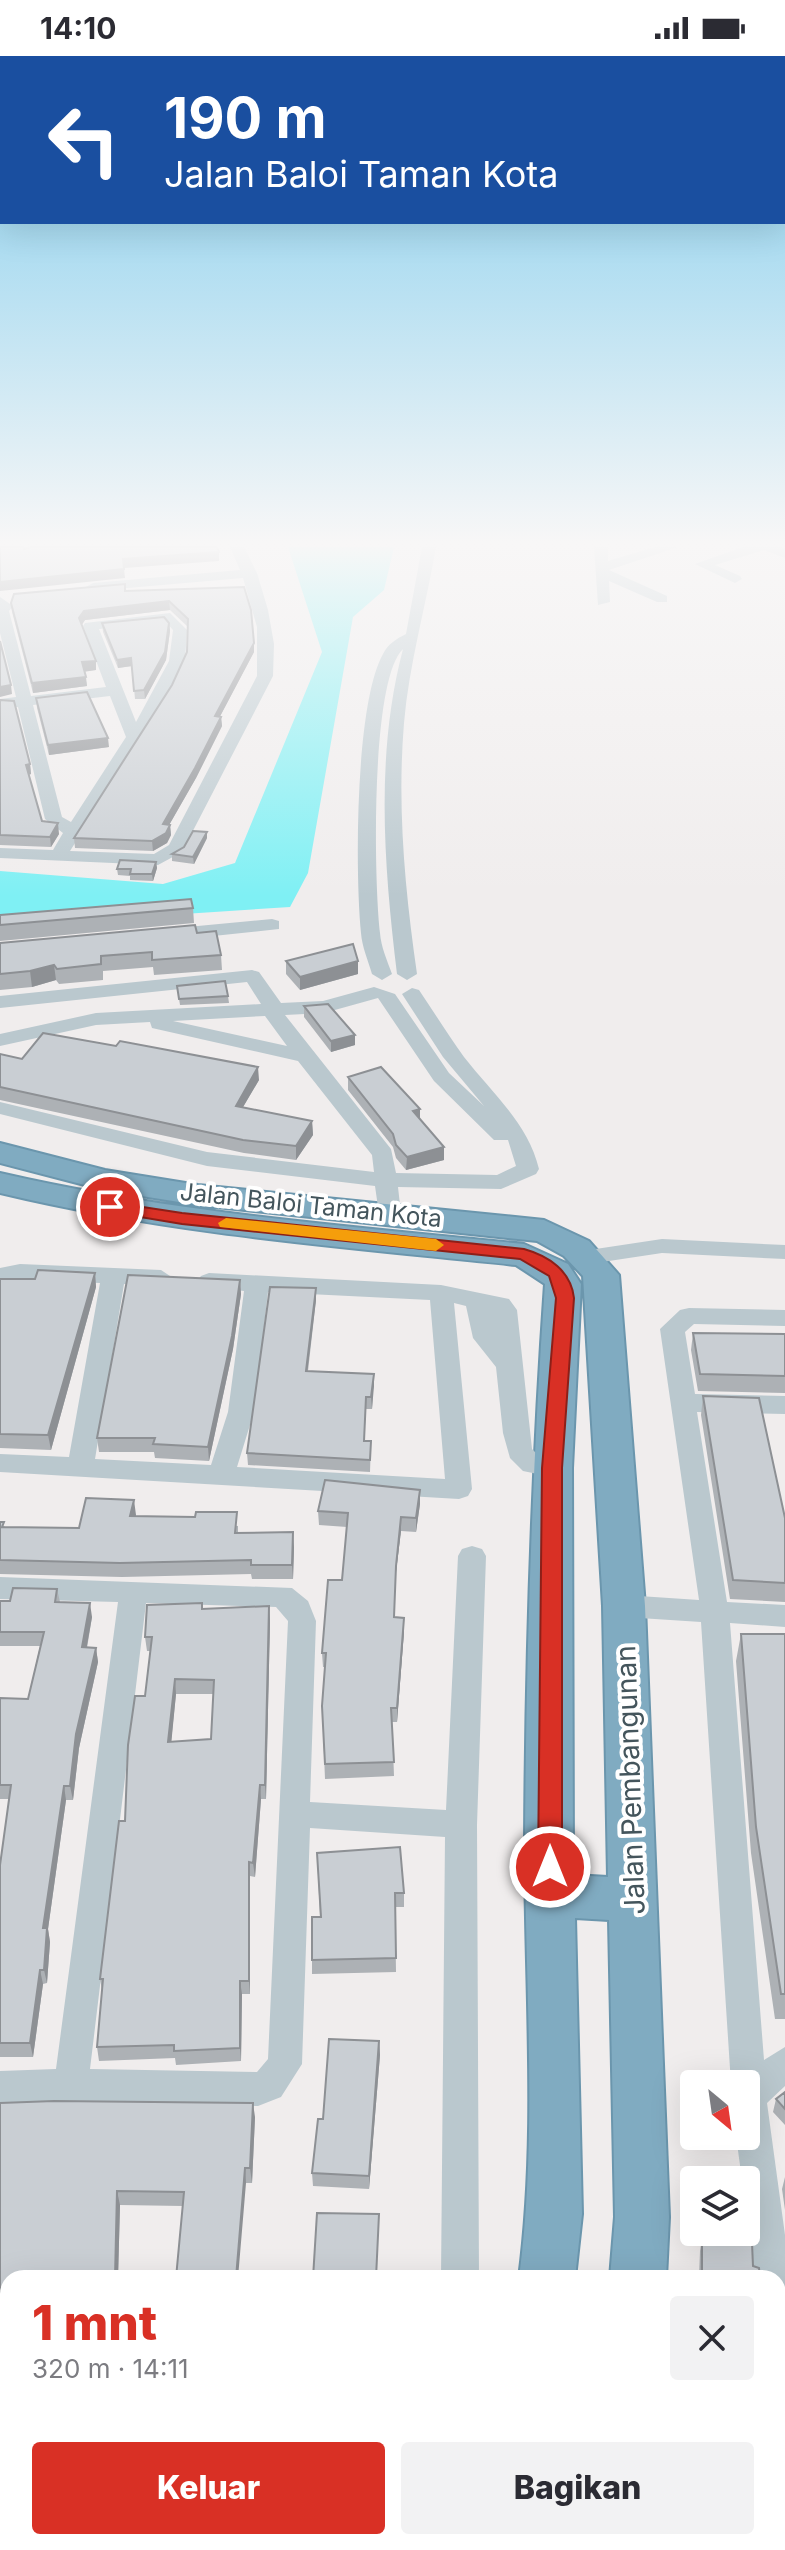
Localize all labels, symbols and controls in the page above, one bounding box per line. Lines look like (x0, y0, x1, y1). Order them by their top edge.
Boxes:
text: 14:10 (40, 10, 116, 46)
text: 190 m (164, 84, 327, 152)
icon: left (32, 88, 136, 192)
text: Jalan Baloi Taman Kota (164, 152, 559, 196)
pin (76, 1173, 144, 1241)
street label: Jalan Baloi Taman Kota (179, 1177, 443, 1233)
icon: arrive (88, 1185, 132, 1229)
street label: Jalan Pembangunan (608, 1645, 652, 1915)
position arrow (508, 1825, 592, 1909)
north arrow (680, 2070, 760, 2150)
map controls (680, 2070, 760, 2246)
button: layers (680, 2166, 760, 2246)
text: 1 mnt (32, 2293, 157, 2352)
button: close (670, 2296, 754, 2380)
text: 320 m · 14:11 (32, 2353, 189, 2384)
button: Keluar (32, 2442, 385, 2534)
button: Bagikan (401, 2442, 754, 2534)

